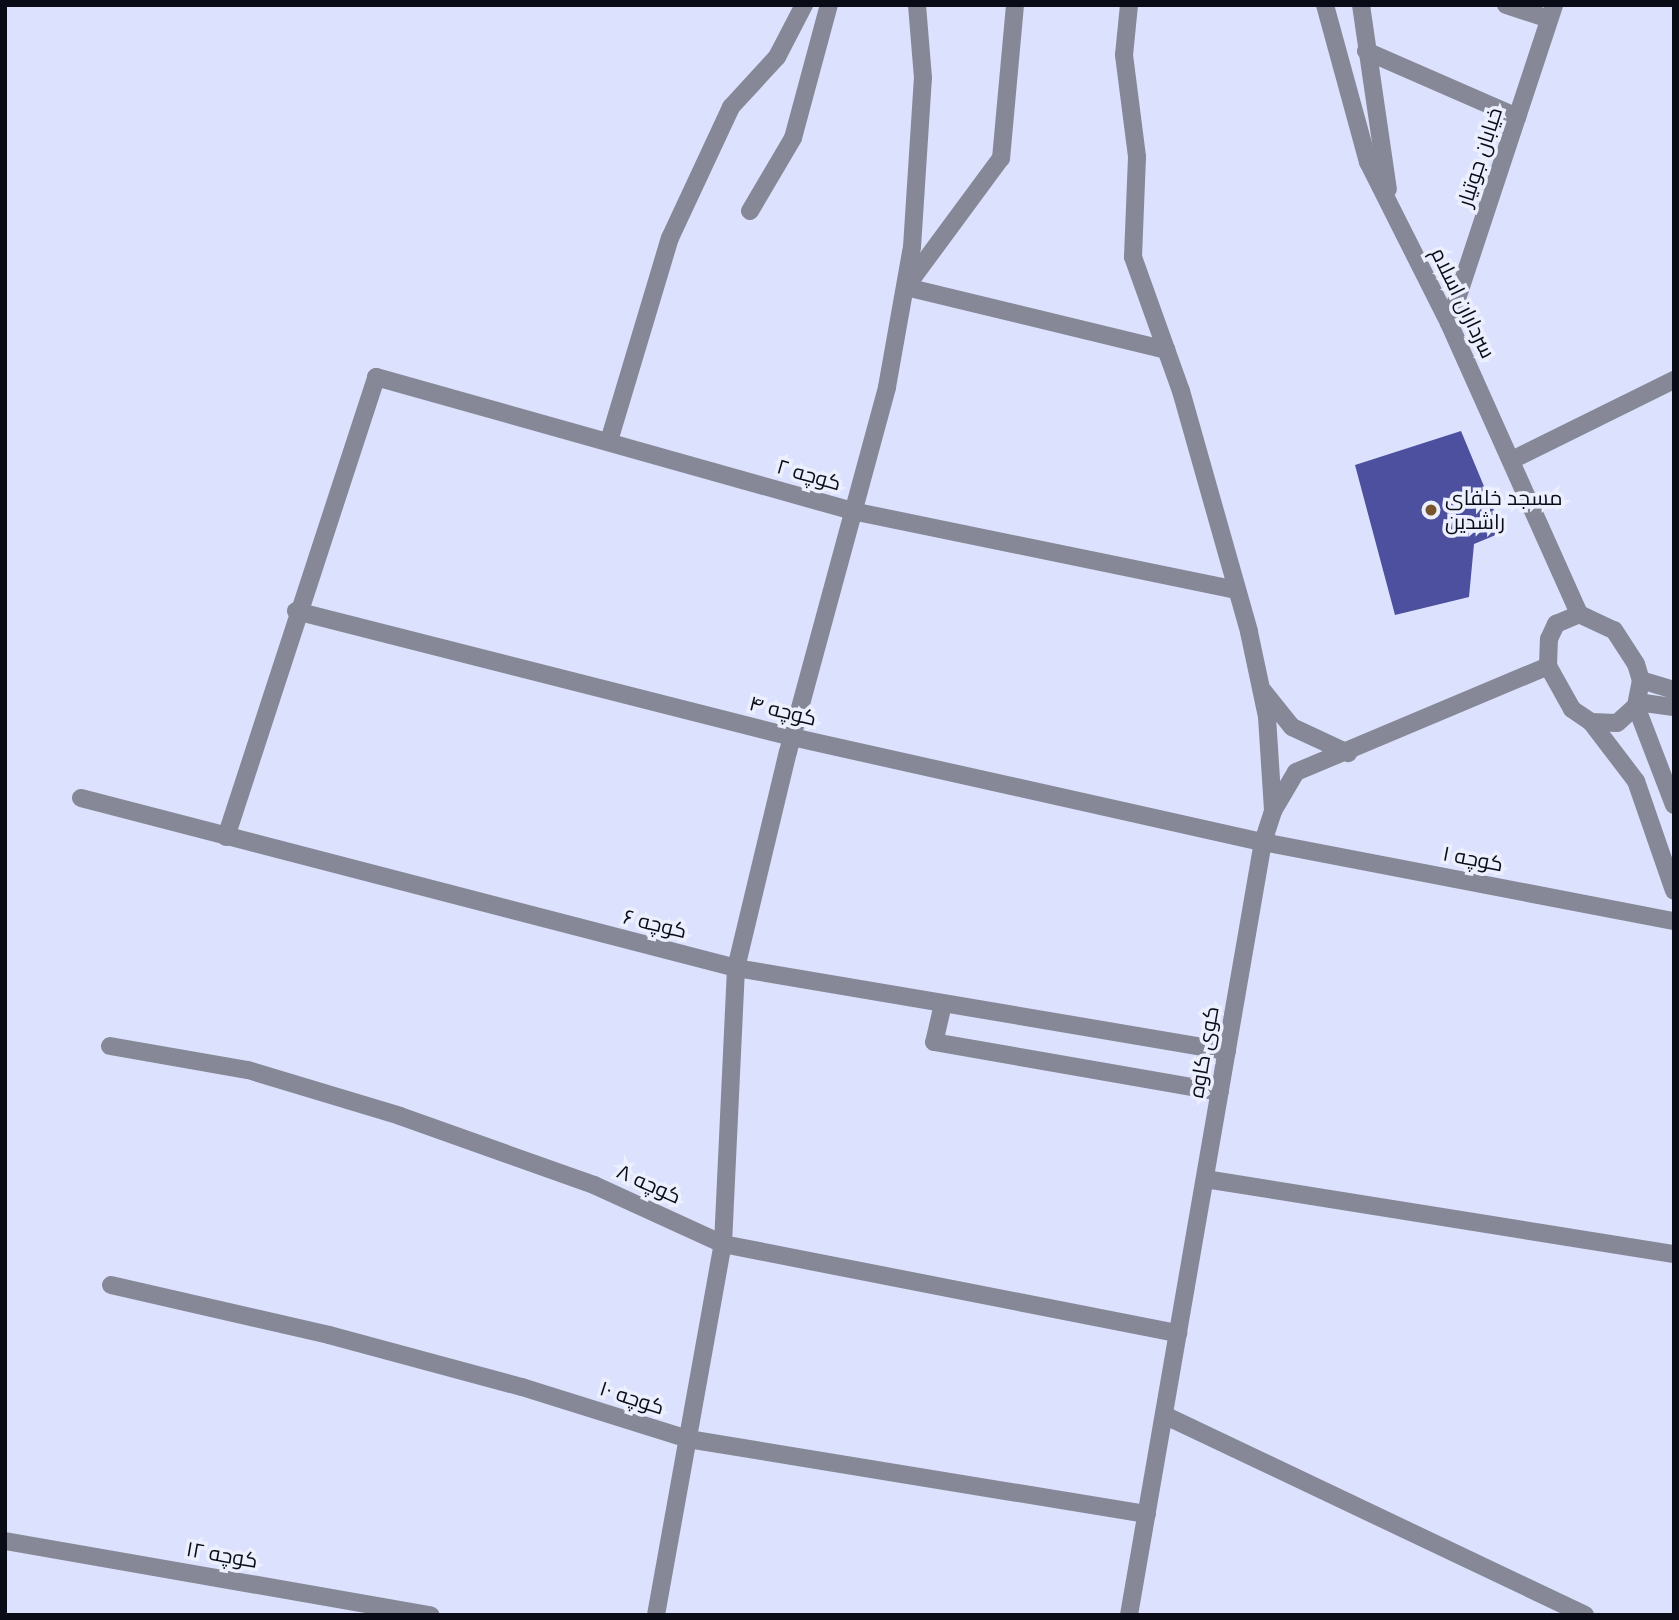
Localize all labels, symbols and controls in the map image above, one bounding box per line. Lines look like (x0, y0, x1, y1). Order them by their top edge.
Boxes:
street label: خیابان جوتیار (1452, 104, 1508, 210)
street label: سرداران اسلام (1425, 244, 1501, 362)
street label: کوچه ۲ (774, 454, 844, 496)
place label: مسجد خلفای راشدین (1445, 485, 1562, 535)
marker: مسجد خلفای راشدین (1423, 502, 1439, 518)
street label: کوچه ۴ (747, 690, 819, 732)
street label: کوچه ۱ (1441, 841, 1505, 877)
street label: کوچه ۶ (621, 904, 689, 944)
street label: کوی کاوه (1184, 1004, 1224, 1100)
street label: کوچه ۸ (613, 1159, 685, 1209)
street label: کوچه ۱۰ (597, 1376, 667, 1420)
street label: کوچه ۱۲ (184, 1536, 260, 1574)

